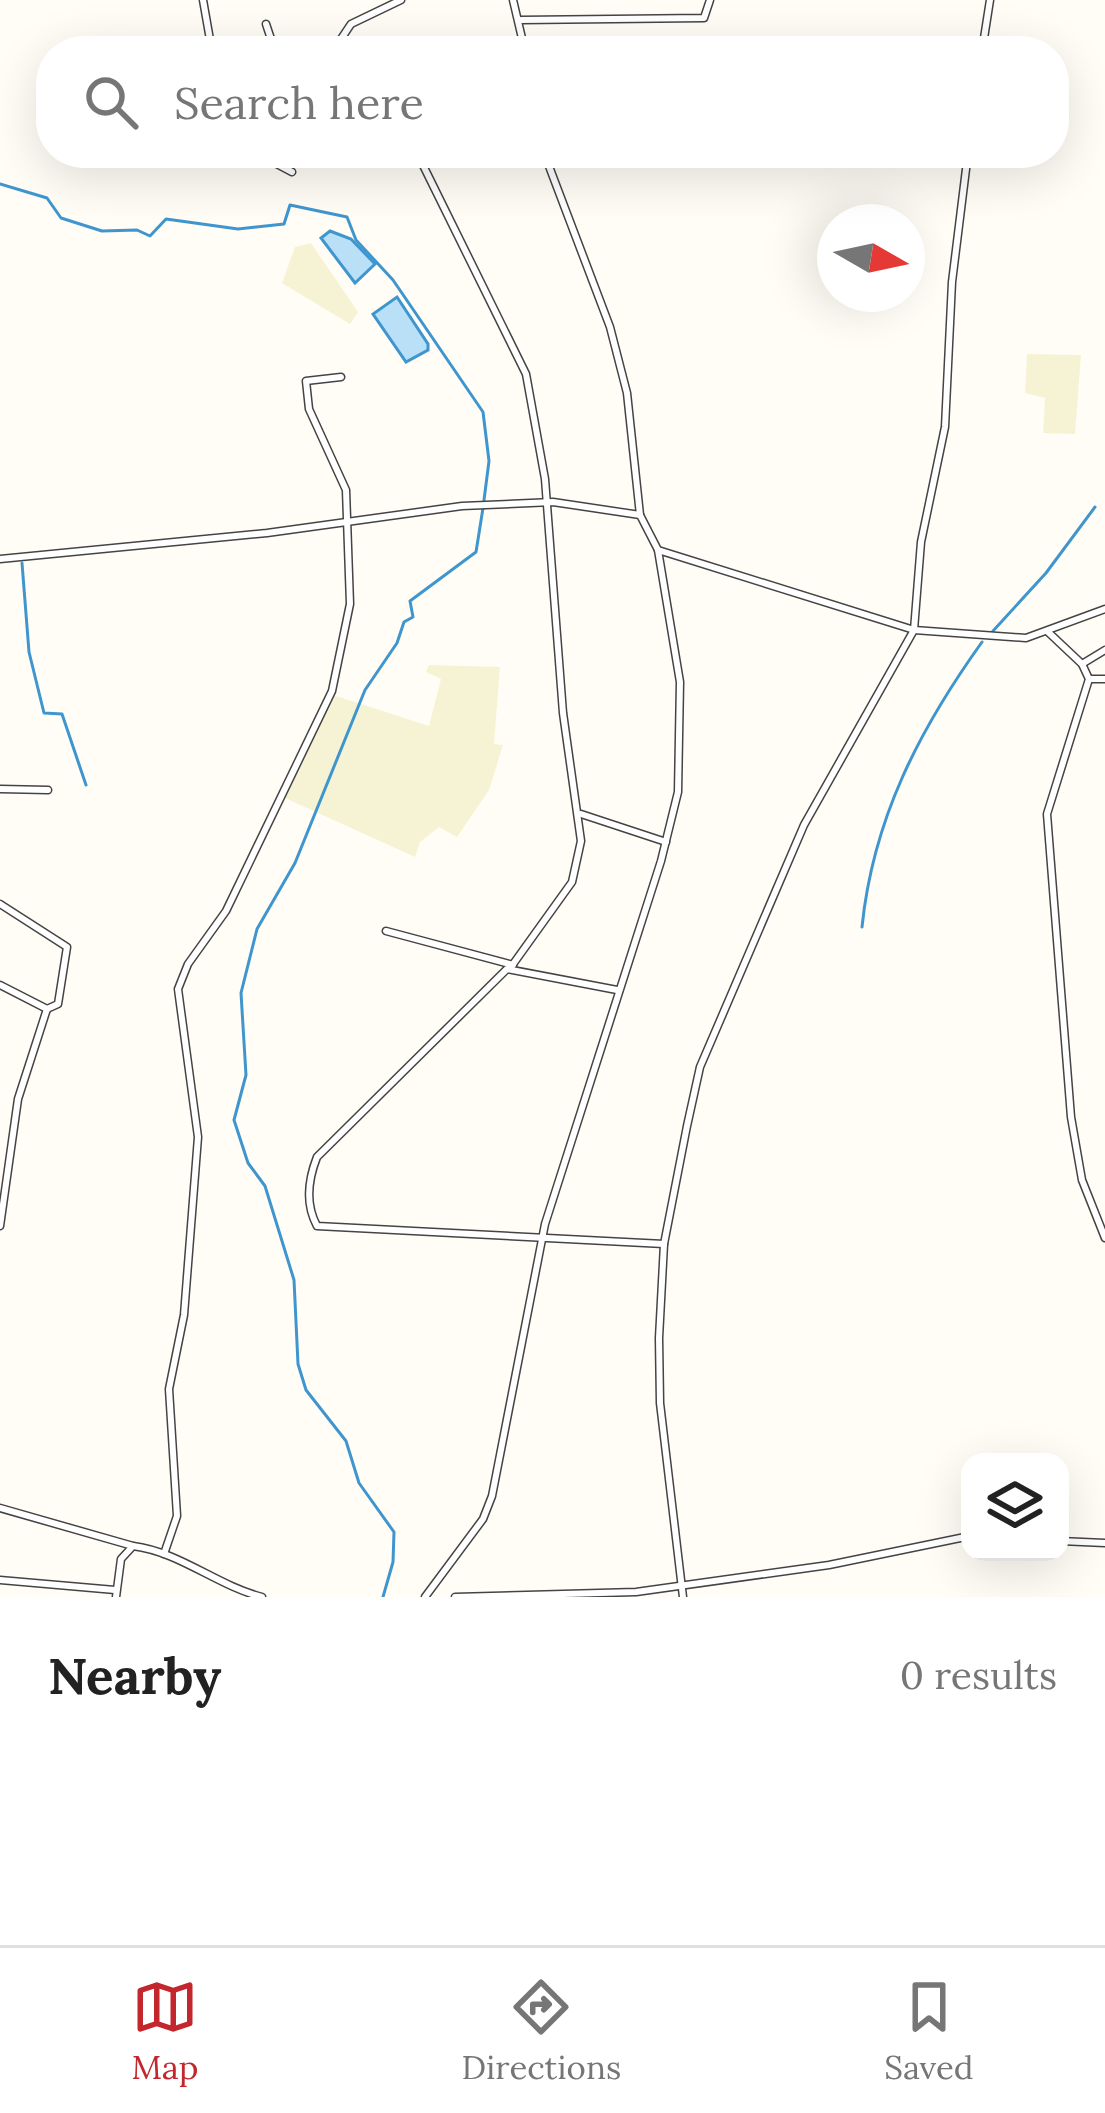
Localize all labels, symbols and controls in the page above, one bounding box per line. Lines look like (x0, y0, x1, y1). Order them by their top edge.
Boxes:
search box (36, 36, 1069, 168)
icon: search (78, 69, 144, 135)
text: Search here (174, 74, 424, 131)
north arrow (817, 204, 925, 312)
map controls (961, 1453, 1069, 1561)
button: layers (961, 1453, 1069, 1561)
text: Nearby (48, 1643, 221, 1708)
text: 0 results (900, 1650, 1057, 1700)
tab: Map (131, 1974, 199, 2088)
tab: Directions (462, 1974, 621, 2088)
tab: Saved (884, 1974, 973, 2088)

